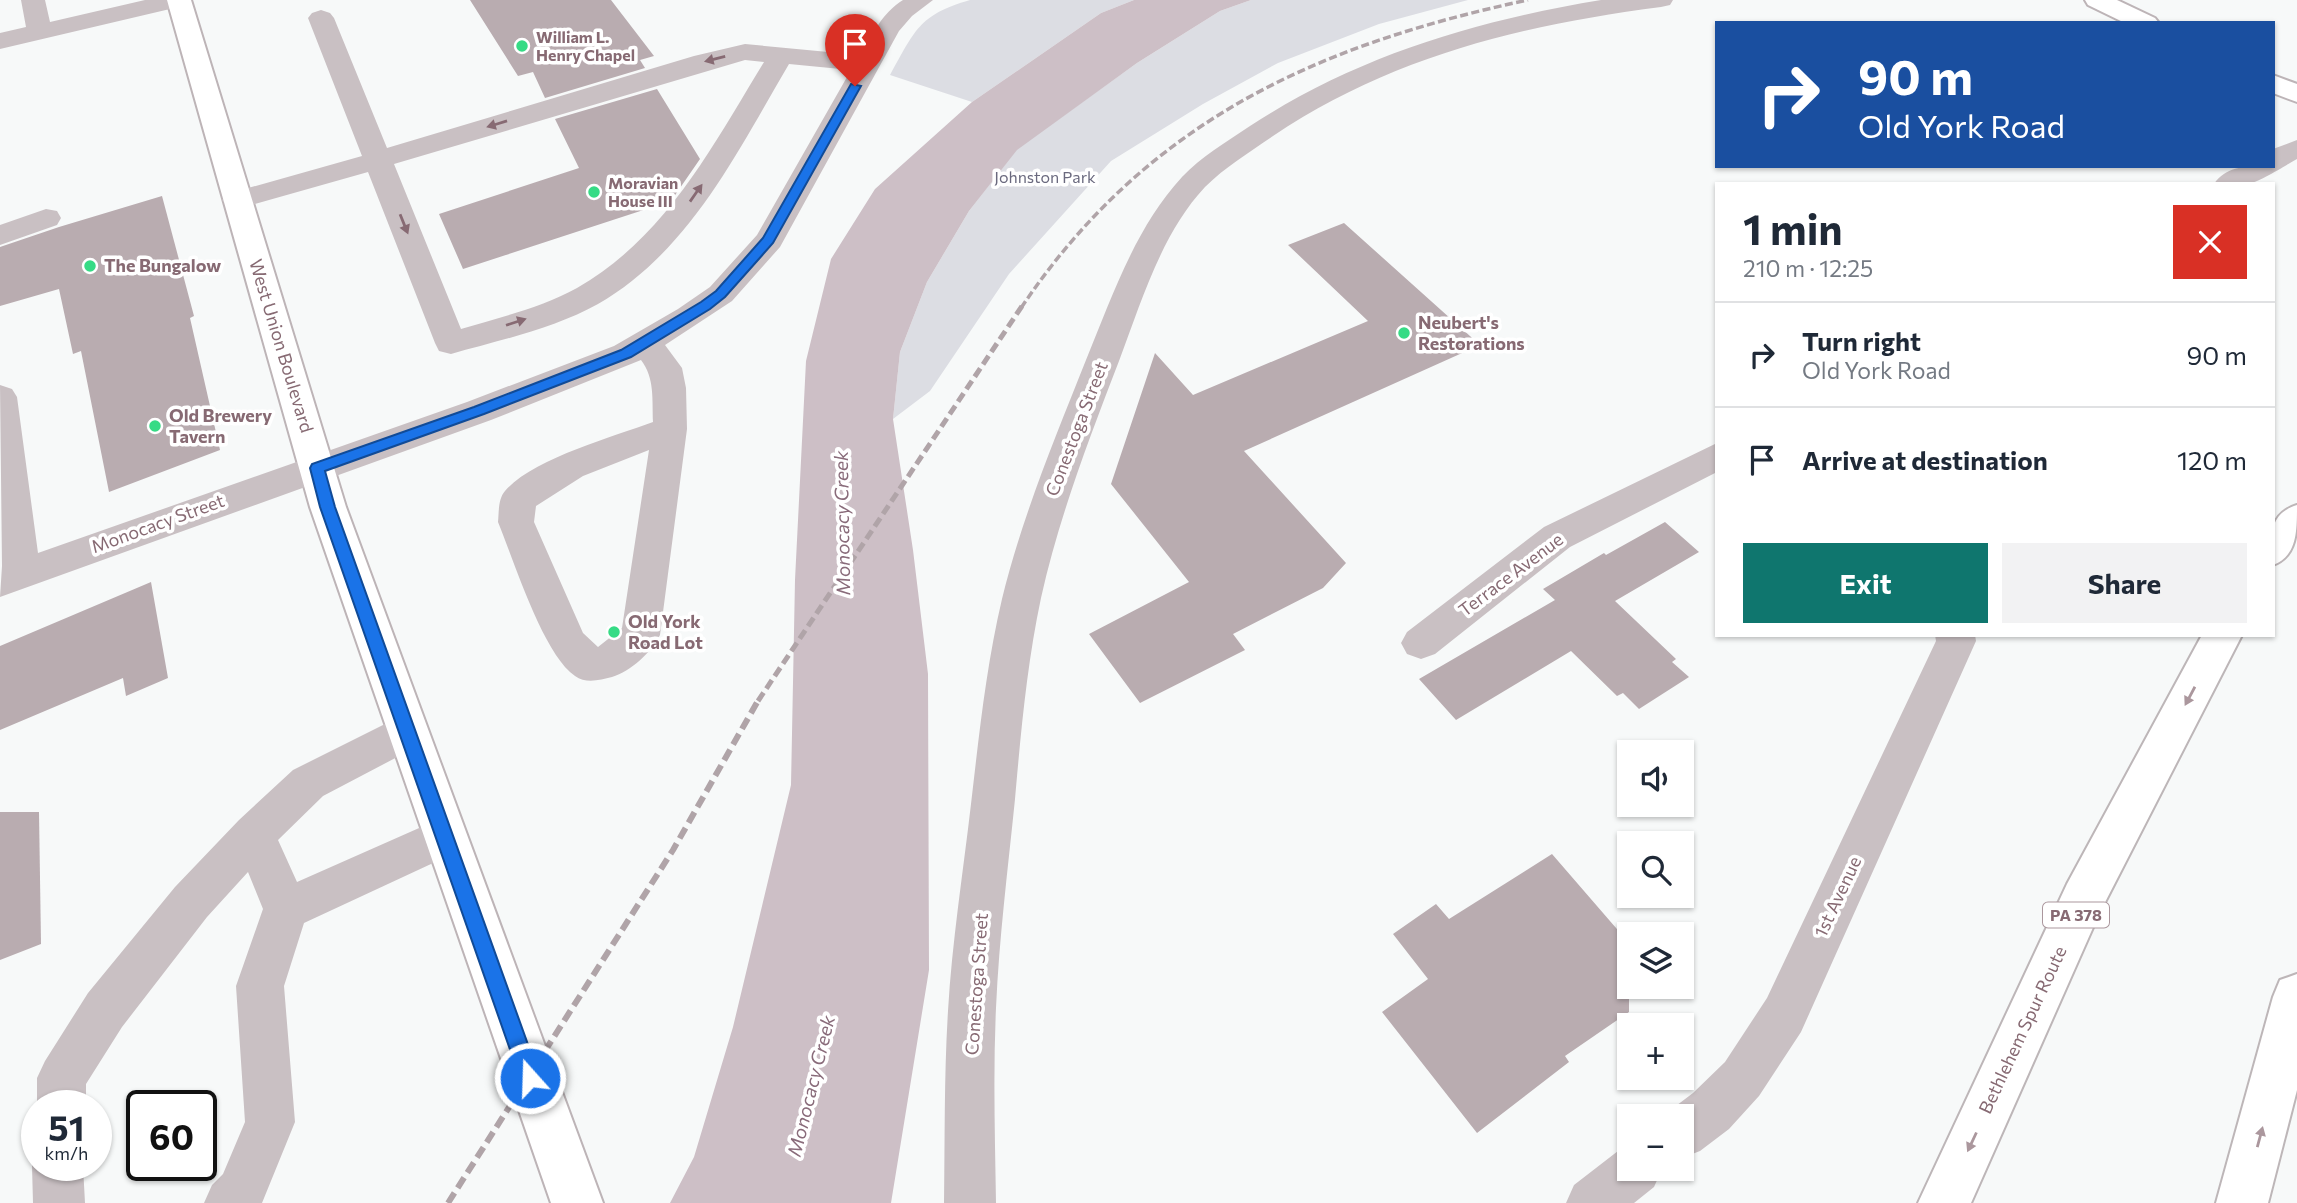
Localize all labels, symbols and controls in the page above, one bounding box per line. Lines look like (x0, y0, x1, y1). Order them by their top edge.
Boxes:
pin (825, 14, 885, 86)
icon: arrive (836, 25, 874, 63)
place label: William L. Henry Chapel (536, 27, 635, 64)
marker: William L. Henry Chapel (514, 38, 530, 54)
text: 90 m (1858, 45, 1973, 105)
icon: right (1743, 49, 1834, 140)
one-way arrow (704, 54, 726, 65)
text: Old York Road (1858, 105, 2065, 145)
one-way arrow (486, 120, 507, 130)
park label: Johnston Park (994, 167, 1096, 186)
place label: Moravian House III (608, 173, 678, 210)
marker: Moravian House III (586, 184, 602, 200)
one-way arrow (689, 184, 703, 202)
text: 1 min (1743, 202, 1843, 254)
button: close (2173, 205, 2247, 279)
one-way arrow (398, 213, 409, 234)
place label: The Bungalow (104, 254, 221, 276)
text: 210 m · 12:25 (1743, 254, 1873, 282)
street label: West Union Boulevard (245, 256, 319, 435)
marker: The Bungalow (82, 258, 98, 274)
place label: Neubert's Restorations (1418, 311, 1525, 354)
one-way arrow (506, 317, 527, 327)
marker: Neubert's Restorations (1396, 325, 1412, 341)
text: Turn right (1802, 325, 1921, 356)
icon: right (1743, 336, 1781, 374)
text: 90 m (2187, 339, 2247, 370)
text: Old York Road (1802, 356, 1951, 384)
street label: Conestoga Street (1040, 358, 1112, 499)
place label: Old Brewery Tavern (169, 404, 272, 447)
marker: Old Brewery Tavern (147, 418, 163, 434)
icon: arrive (1743, 441, 1781, 479)
text: Arrive at destination (1802, 444, 2048, 475)
text: 120 m (2177, 444, 2247, 475)
water label: Monocacy Creek (829, 450, 854, 595)
street label: Monocacy Street (88, 489, 227, 557)
street label: Terrace Avenue (1454, 528, 1567, 621)
button: Exit (1743, 543, 1988, 623)
button: Share (2002, 543, 2247, 623)
place label: Old York Road Lot (628, 610, 703, 653)
marker: Old York Road Lot (606, 624, 622, 640)
one-way arrow (2185, 686, 2197, 706)
map controls (1617, 740, 1694, 1181)
button: sound (1617, 740, 1694, 817)
button: search (1617, 831, 1694, 908)
street label: 1st Avenue (1809, 853, 1865, 941)
road number: PA 378 (2043, 903, 2109, 928)
street label: Conestoga Street (960, 912, 992, 1056)
button: layers (1617, 922, 1694, 999)
street label: Bethlehem Spur Route (1974, 942, 2071, 1117)
water label: Monocacy Creek (782, 1012, 839, 1159)
button: + (1617, 1013, 1694, 1090)
position arrow (493, 1041, 567, 1115)
speed limit sign: 60 (126, 1090, 217, 1181)
button: − (1617, 1104, 1694, 1181)
text: 51 (48, 1105, 85, 1148)
one-way arrow (2255, 1126, 2266, 1148)
one-way arrow (1966, 1132, 1978, 1152)
text: km/h (45, 1142, 88, 1164)

